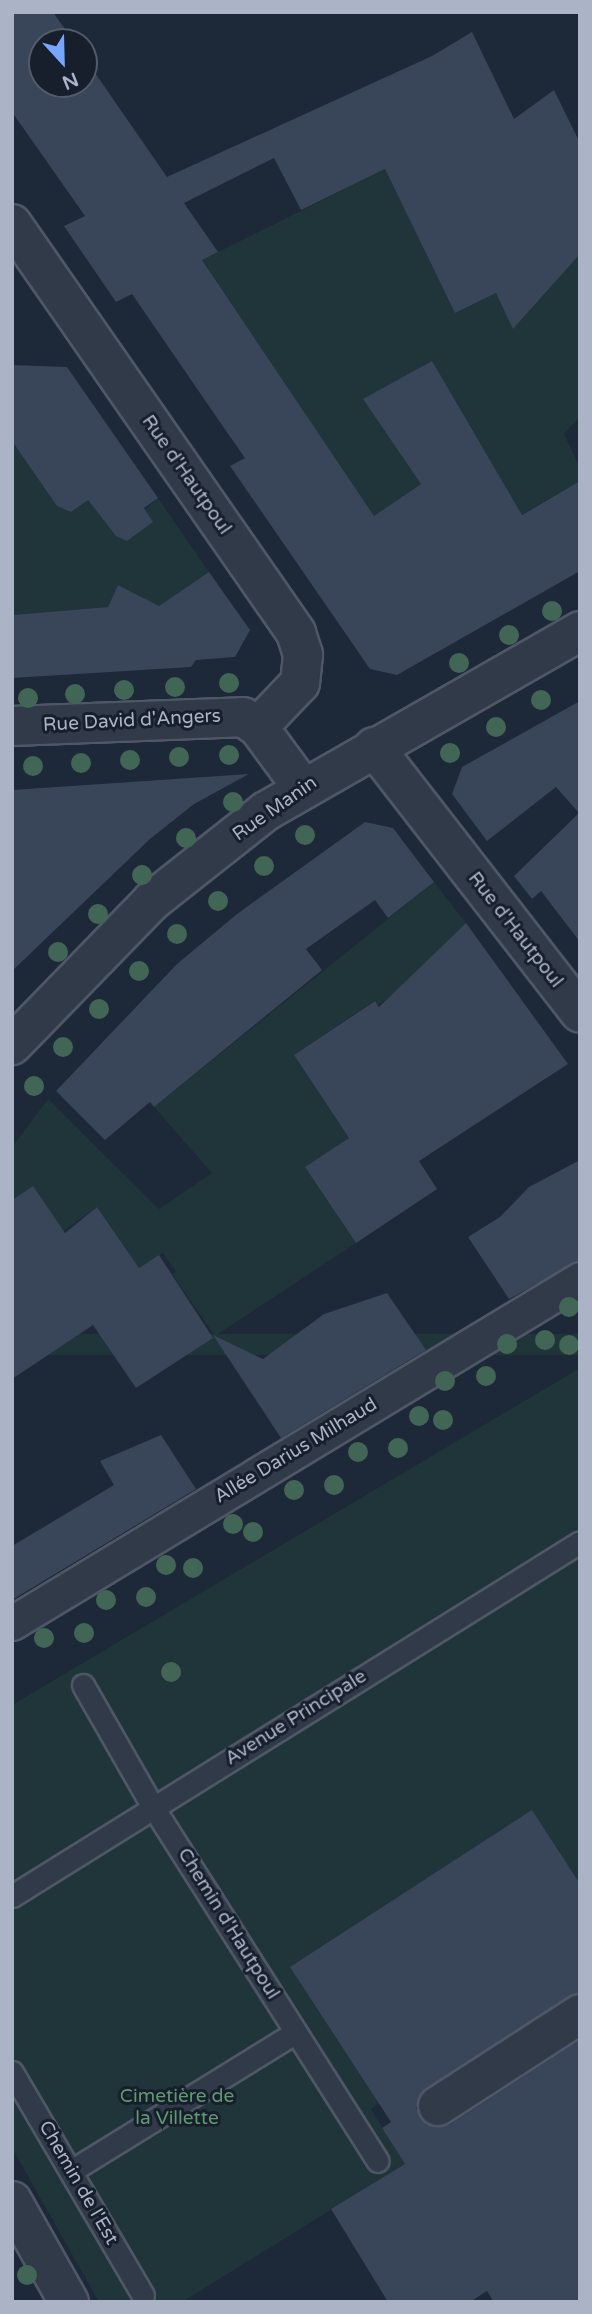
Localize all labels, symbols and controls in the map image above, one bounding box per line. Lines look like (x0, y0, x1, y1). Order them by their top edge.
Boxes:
north arrow (28, 28, 98, 98)
text: N (59, 68, 81, 94)
street label: Rue d'Hautpoul (136, 411, 236, 539)
street label: Rue David d'Angers (42, 705, 222, 737)
street label: Rue Manin (228, 772, 322, 846)
street label: Rue d'Hautpoul (463, 868, 567, 992)
street label: Allée Darius Milhaud (211, 1393, 381, 1509)
street label: Avenue Principale (221, 1665, 371, 1771)
street label: Chemin d'Hautpoul (172, 1844, 284, 2004)
park label: Cimetière de la Villette (120, 2086, 234, 2130)
street label: Chemin de l'Est (33, 2117, 123, 2249)

